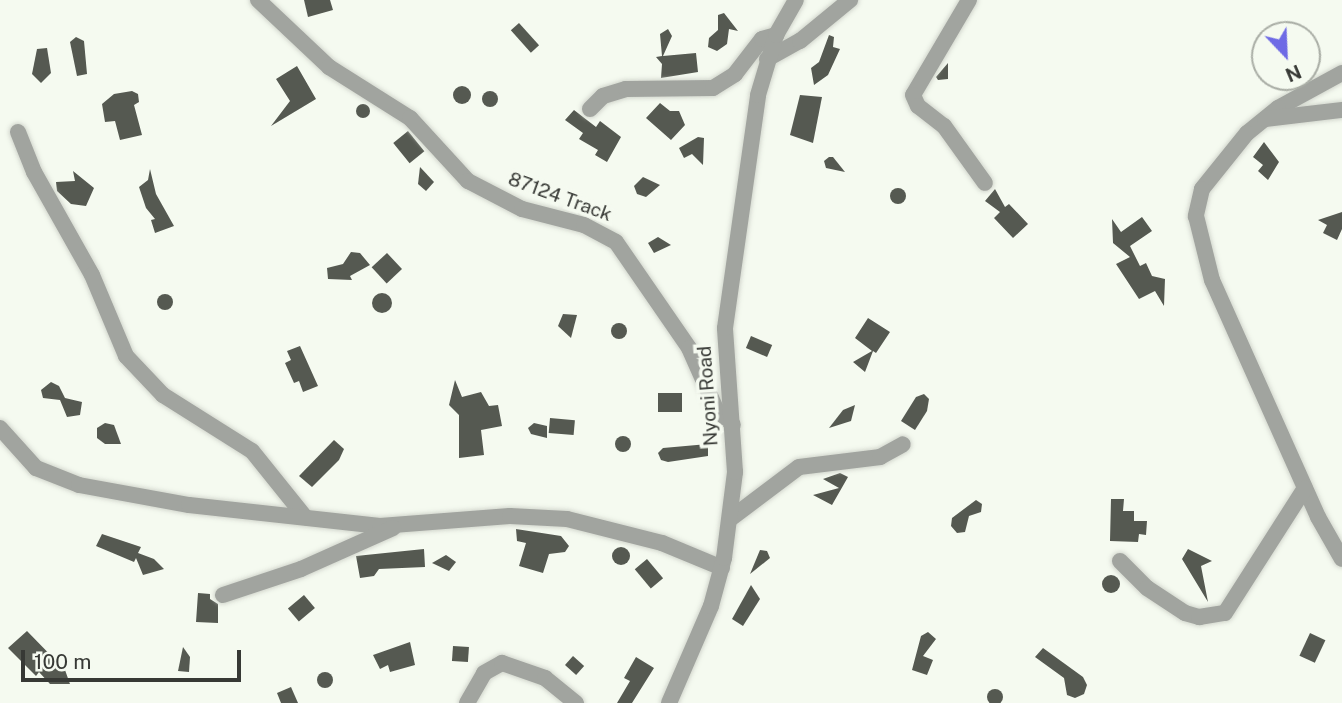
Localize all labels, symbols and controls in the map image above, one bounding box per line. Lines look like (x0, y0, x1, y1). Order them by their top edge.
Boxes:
north arrow (1251, 21, 1321, 91)
text: N (1282, 60, 1305, 87)
street label: 87124 Track (505, 168, 615, 226)
street label: Nyoni Road (693, 345, 723, 447)
scale bar (24, 636, 245, 680)
text: 100 m (34, 649, 91, 674)

